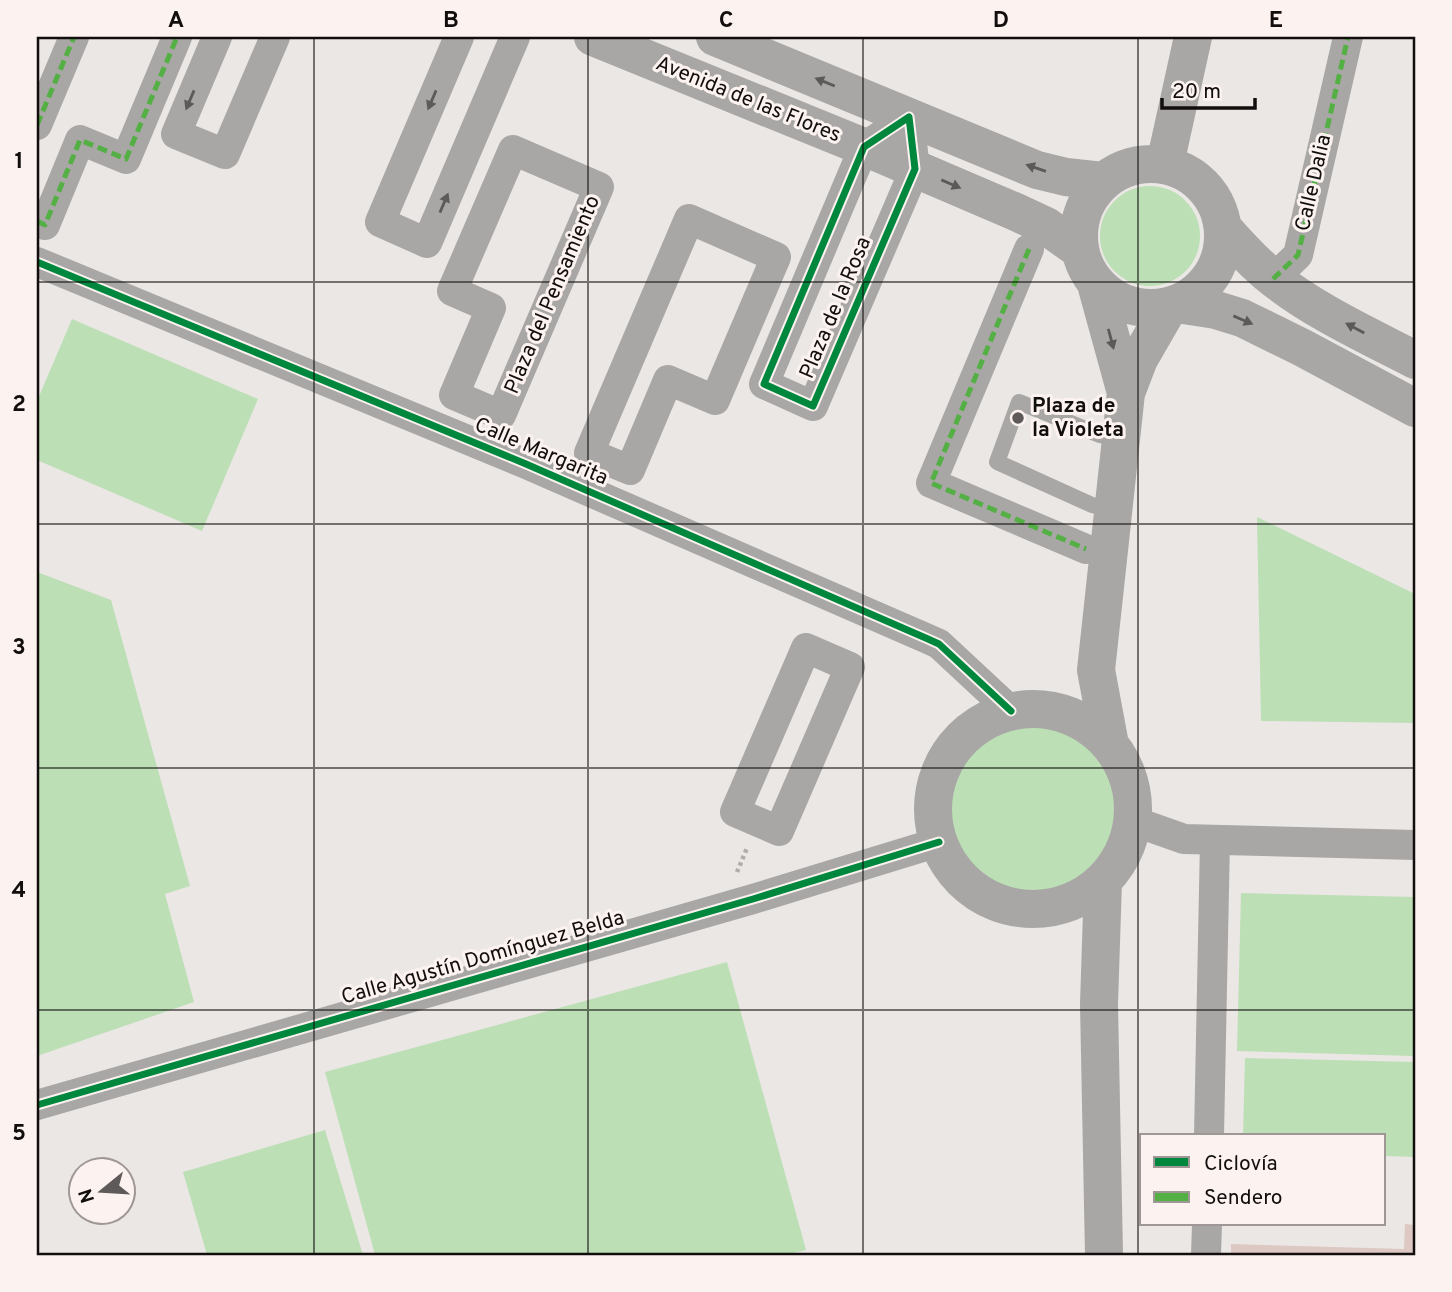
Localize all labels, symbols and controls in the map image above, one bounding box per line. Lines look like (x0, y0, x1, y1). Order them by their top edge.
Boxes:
text: A (168, 7, 184, 36)
text: B (443, 7, 459, 36)
text: C (719, 7, 733, 36)
text: D (993, 7, 1009, 36)
text: E (1269, 7, 1283, 36)
street label: Avenida de las Flores (652, 51, 844, 149)
scale bar (1162, 66, 1254, 110)
one-way arrow (815, 77, 836, 88)
text: 20 m (1172, 79, 1221, 106)
one-way arrow (184, 89, 195, 110)
one-way arrow (426, 89, 437, 110)
street label: Calle Dalia (1290, 132, 1338, 234)
text: 1 (14, 148, 24, 177)
one-way arrow (1025, 163, 1046, 173)
one-way arrow (940, 179, 961, 190)
street label: Plaza del Pensamiento (499, 192, 607, 398)
one-way arrow (439, 193, 450, 214)
street label: Plaza de la Rosa (794, 233, 878, 383)
one-way arrow (1233, 314, 1254, 325)
one-way arrow (1345, 323, 1365, 334)
one-way arrow (1106, 328, 1117, 350)
text: 2 (12, 391, 26, 420)
place label: Plaza de la Violeta (1032, 393, 1124, 444)
marker: Plaza de la Violeta (1010, 410, 1026, 426)
street label: Calle Margarita (470, 412, 612, 492)
text: 3 (12, 634, 26, 663)
text: 4 (12, 877, 26, 906)
street label: Calle Agustín Domínguez Belda (338, 905, 628, 1011)
text: 5 (12, 1120, 26, 1149)
legend (1140, 1134, 1386, 1226)
text: Ciclovía (1204, 1151, 1278, 1178)
north arrow (66, 1156, 136, 1226)
text: N (74, 1185, 101, 1206)
text: Sendero (1204, 1185, 1283, 1212)

